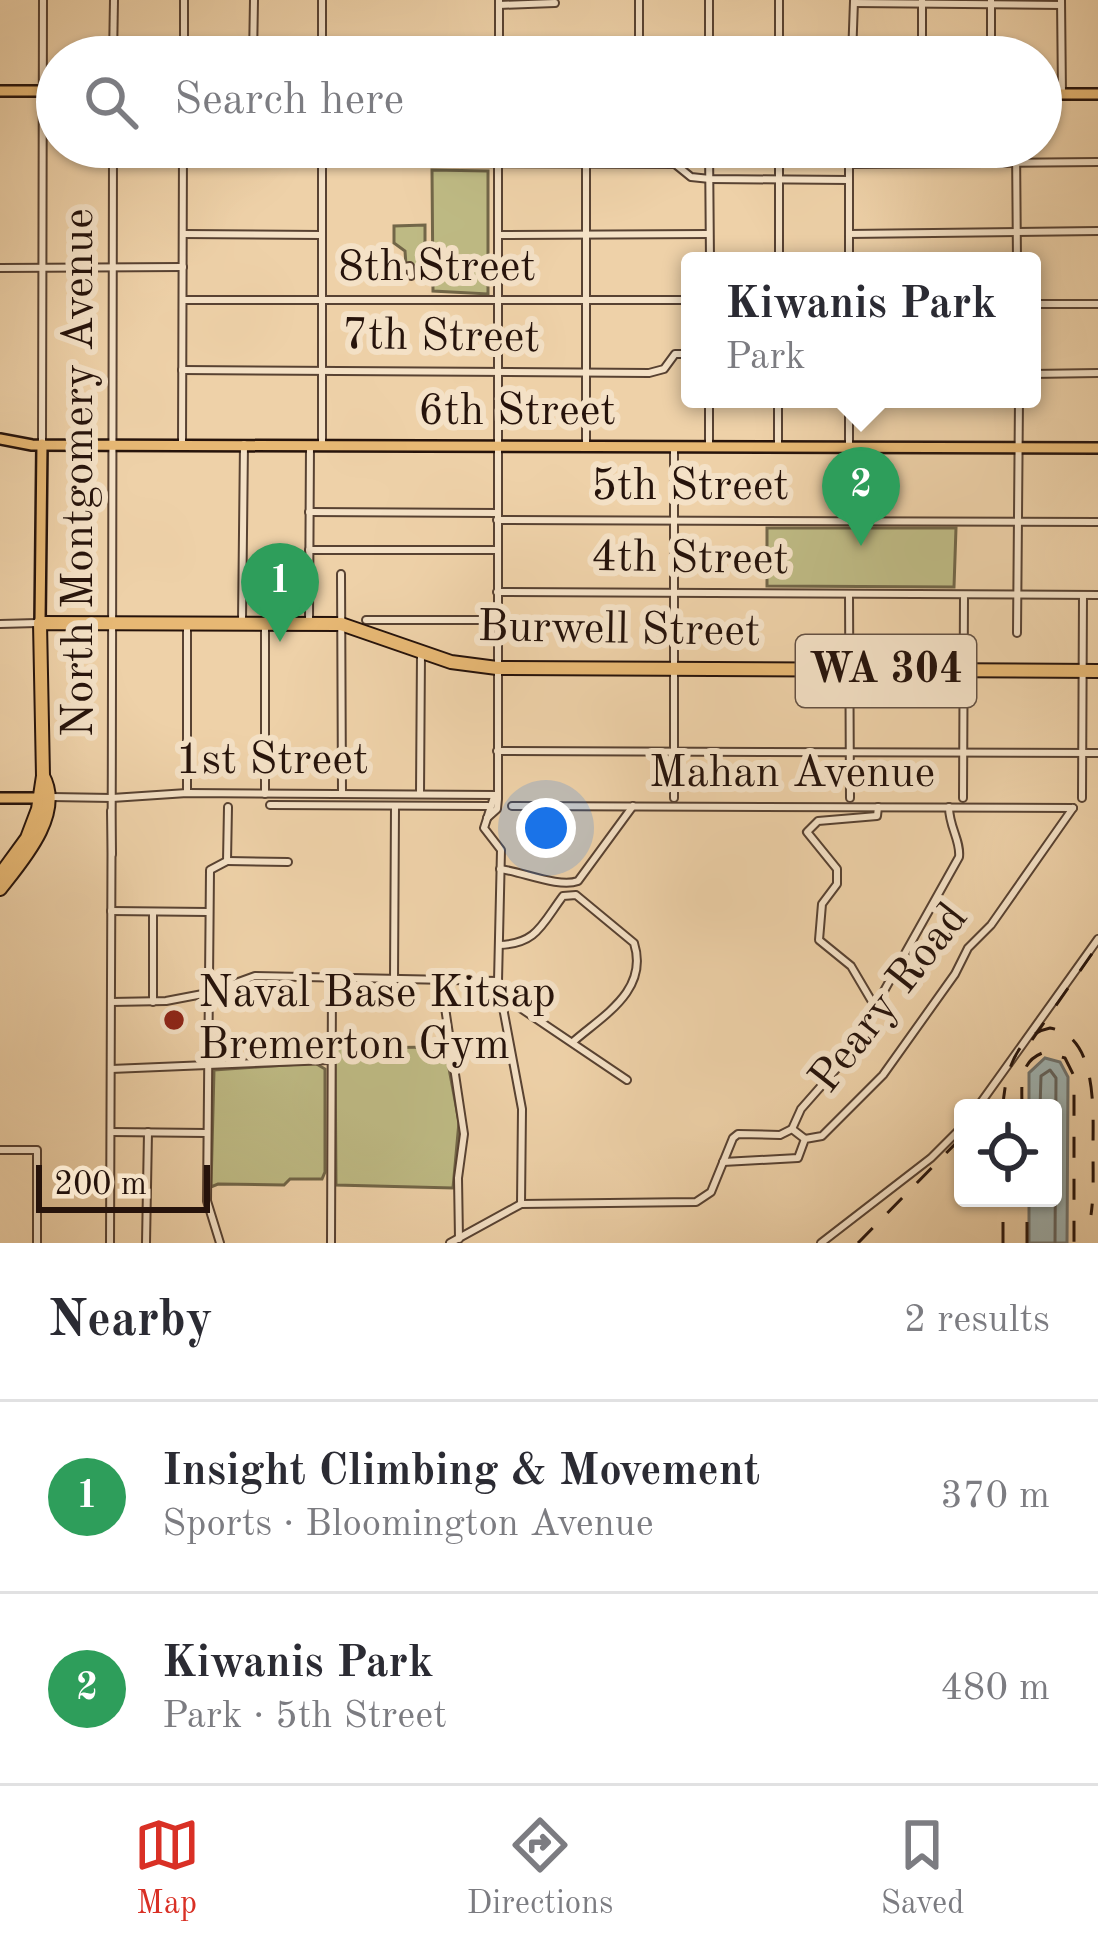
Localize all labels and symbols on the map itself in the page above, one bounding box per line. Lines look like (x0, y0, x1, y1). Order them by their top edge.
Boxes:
street label: North Montgomery Avenue (58, 208, 103, 738)
street label: 8th Street (338, 246, 536, 291)
street label: 7th Street (342, 314, 540, 362)
street label: 6th Street (418, 390, 616, 435)
pin: 2 (822, 447, 900, 546)
street label: 5th Street (591, 465, 789, 510)
street label: 4th Street (591, 536, 789, 584)
pin: 1 (241, 543, 319, 642)
street label: Burwell Street (477, 606, 761, 656)
road number: WA 304 (796, 635, 976, 707)
street label: 1st Street (175, 739, 369, 784)
street label: Mahan Avenue (649, 752, 935, 797)
your location (516, 798, 576, 858)
street label: Peary Road (803, 896, 977, 1102)
place label: Naval Base Kitsap Bremerton Gym (198, 972, 556, 1069)
marker: Naval Base Kitsap Bremerton Gym (161, 1007, 187, 1033)
scale bar (36, 1159, 210, 1212)

